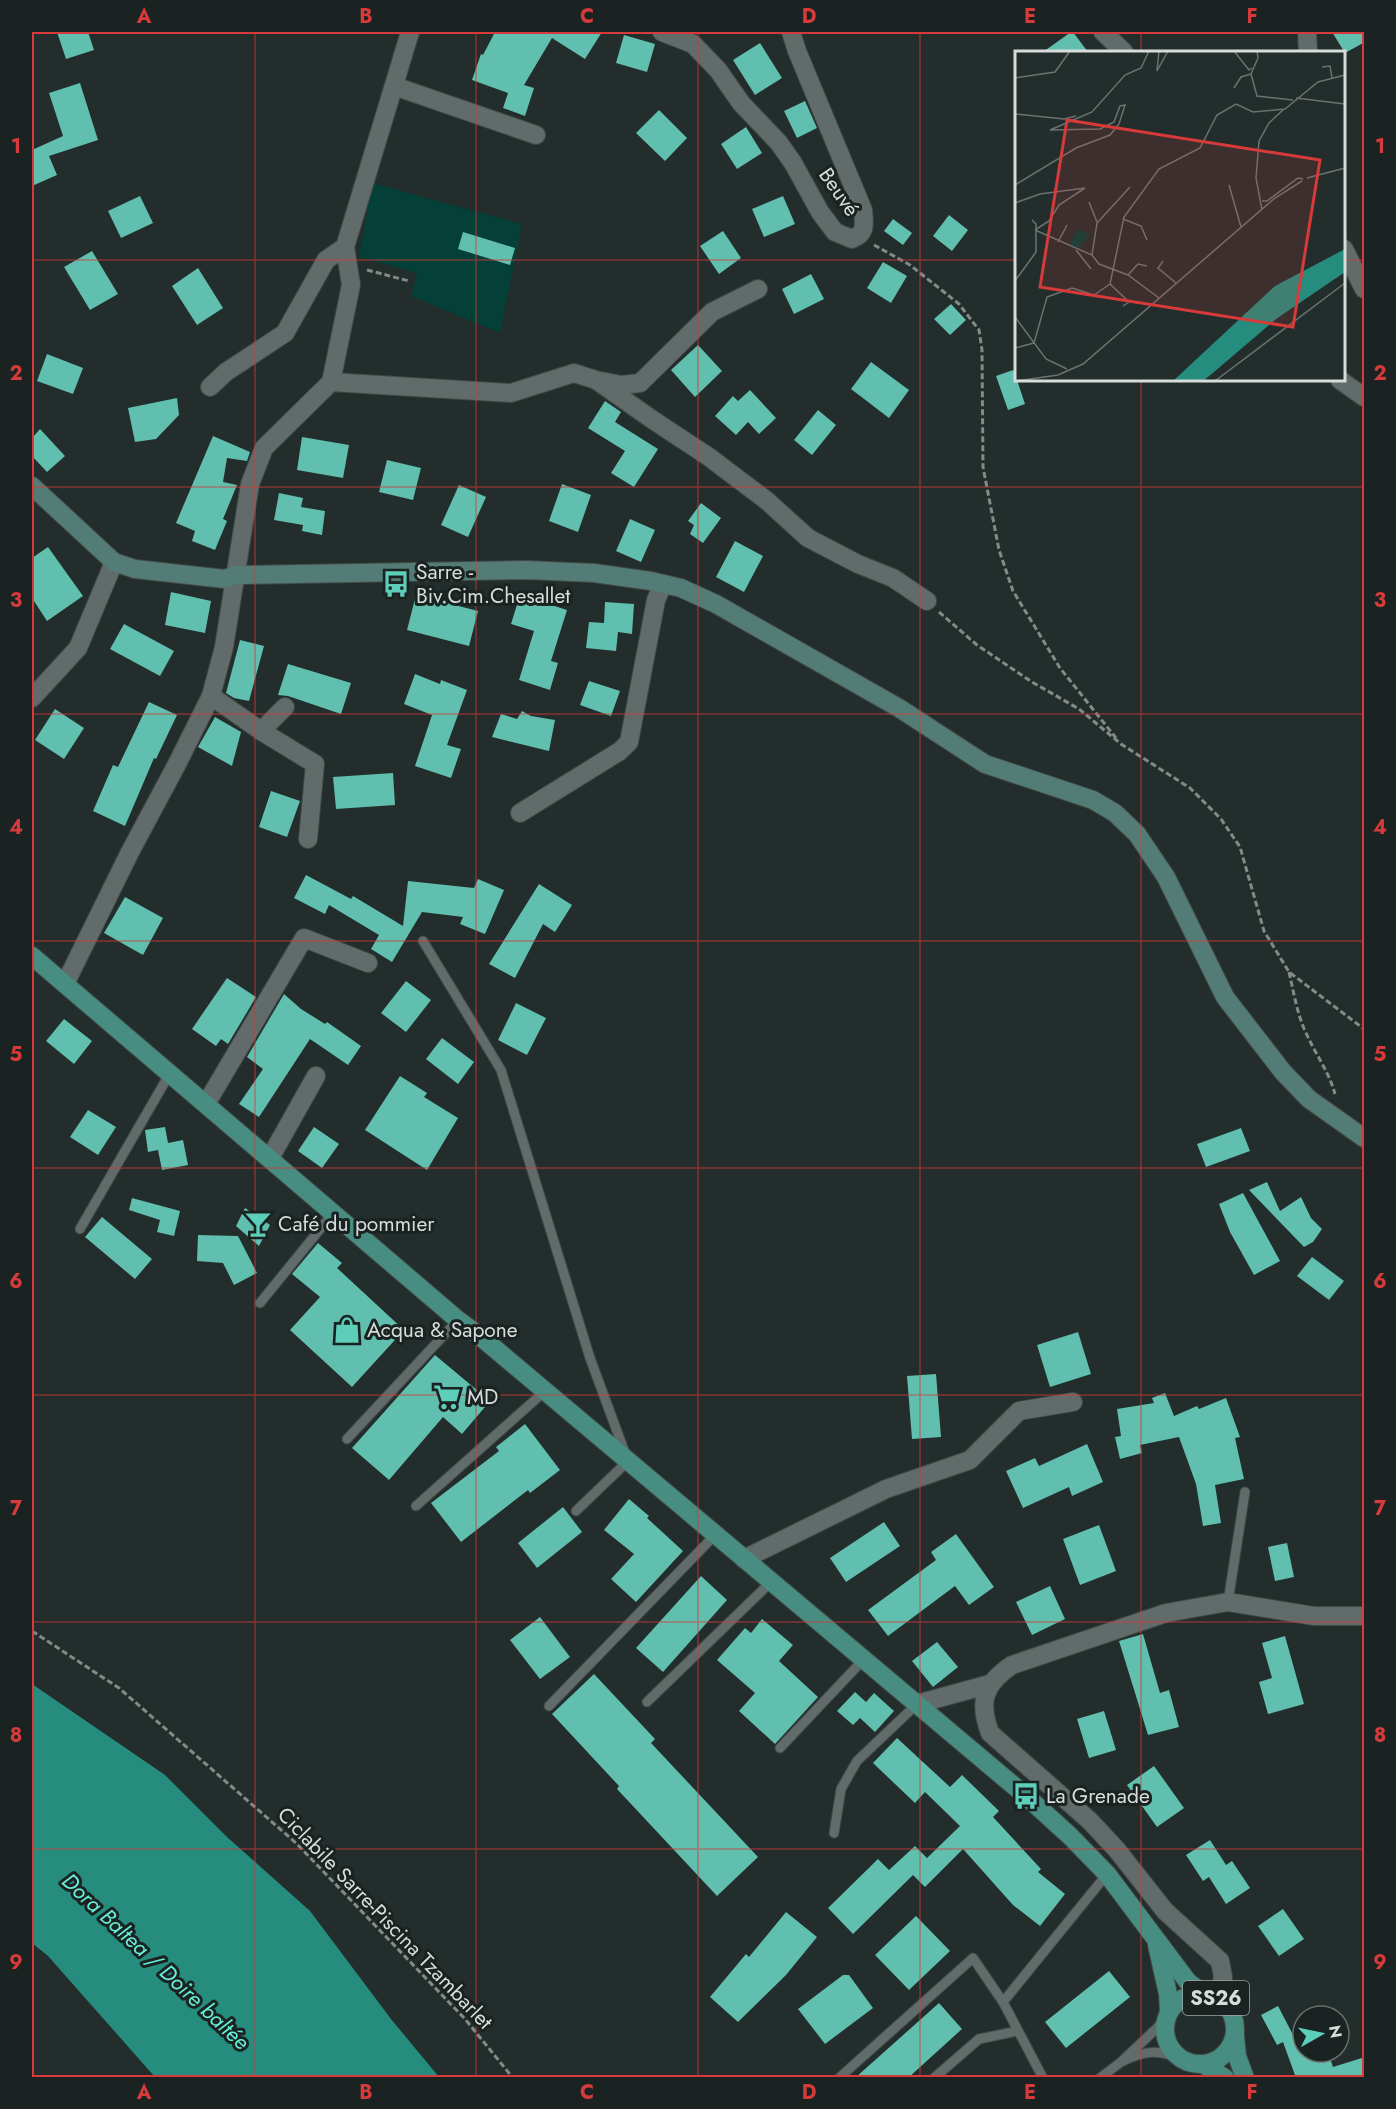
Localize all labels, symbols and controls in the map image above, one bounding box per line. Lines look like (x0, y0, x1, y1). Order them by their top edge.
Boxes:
text: A (136, 2, 152, 31)
text: B (359, 2, 373, 31)
text: C (580, 2, 594, 31)
text: D (802, 2, 816, 31)
text: E (1024, 2, 1036, 31)
text: F (1246, 2, 1258, 31)
inset map (1015, 51, 1345, 381)
text: 1 (11, 132, 21, 161)
text: 1 (1375, 132, 1385, 161)
street label: Beuvé (811, 162, 867, 223)
text: 2 (9, 359, 23, 388)
text: 2 (1373, 359, 1387, 388)
place label: Sarre - Biv.Cim.Chesallet (416, 557, 570, 611)
bus stop icon: Sarre - Biv.Cim.Chesallet (381, 569, 411, 599)
text: 3 (10, 586, 22, 615)
text: 3 (1374, 586, 1386, 615)
text: 4 (9, 813, 23, 842)
text: 4 (1373, 813, 1387, 842)
text: 5 (10, 1040, 23, 1069)
text: 5 (1374, 1040, 1387, 1069)
bar icon: Café du pommier (243, 1209, 273, 1239)
place label: Café du pommier (278, 1209, 435, 1239)
text: 6 (9, 1267, 23, 1296)
text: 6 (1373, 1267, 1387, 1296)
shop icon: Acqua & Sapone (332, 1315, 362, 1345)
place label: Acqua & Sapone (367, 1315, 518, 1345)
supermarket icon: MD (432, 1382, 462, 1412)
place label: MD (467, 1382, 498, 1412)
text: 7 (10, 1494, 23, 1523)
text: 7 (1374, 1494, 1387, 1523)
text: 8 (10, 1721, 22, 1750)
text: 8 (1374, 1721, 1386, 1750)
bus stop icon: La Grenade (1011, 1781, 1041, 1811)
place label: La Grenade (1046, 1781, 1150, 1811)
street label: Ciclabile Sarre-Piscina Tzambarlet (270, 1800, 500, 2036)
water label: Dora Baltea / Doire baltée (55, 1865, 257, 2057)
text: 9 (9, 1948, 23, 1977)
text: 9 (1373, 1948, 1387, 1977)
road number: SS26 (1183, 1981, 1249, 2015)
north arrow (1291, 2004, 1351, 2064)
text: N (1323, 2024, 1348, 2040)
text: A (136, 2078, 152, 2107)
text: B (359, 2078, 373, 2107)
text: C (580, 2078, 594, 2107)
text: D (802, 2078, 816, 2107)
text: E (1024, 2078, 1036, 2107)
text: F (1246, 2078, 1258, 2107)

